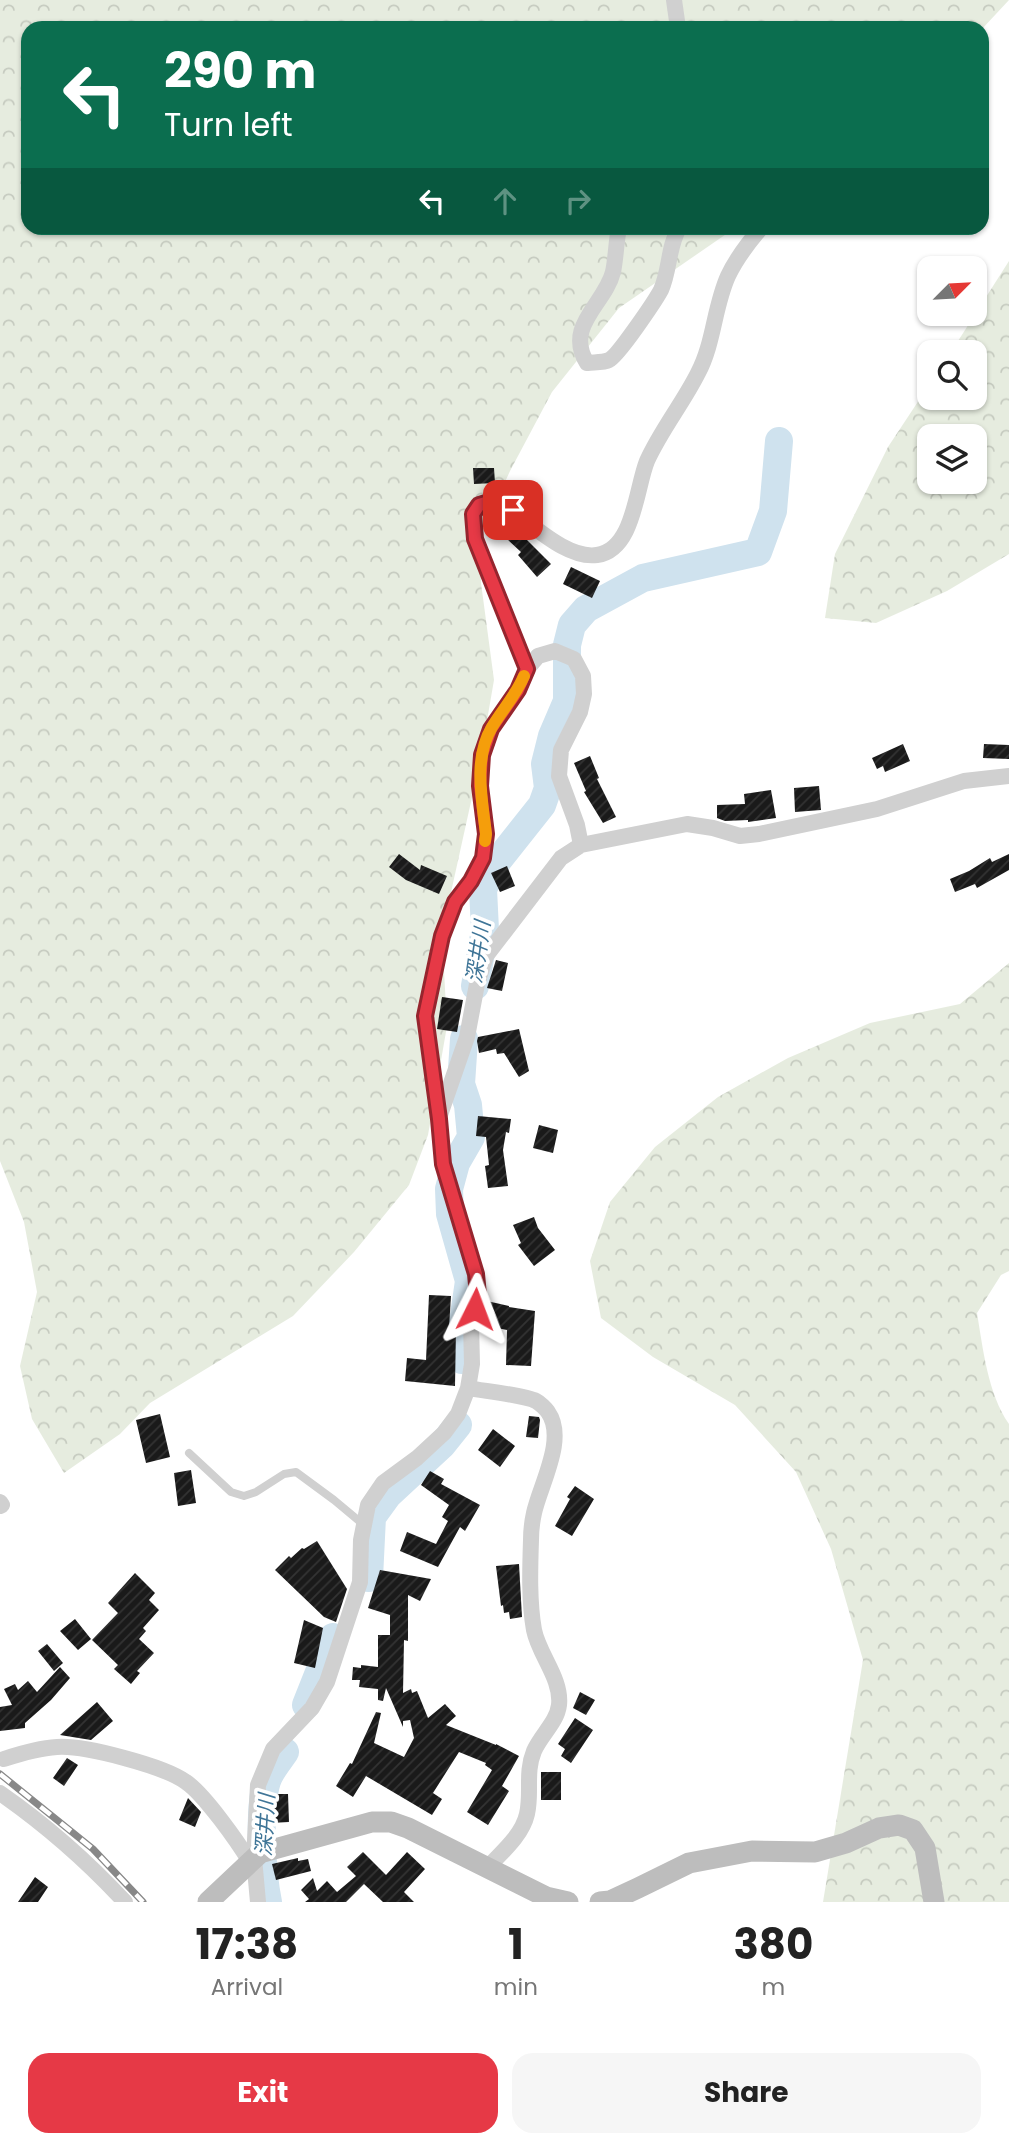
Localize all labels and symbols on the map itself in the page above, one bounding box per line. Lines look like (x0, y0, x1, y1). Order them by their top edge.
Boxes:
north arrow (917, 256, 987, 326)
pin (483, 480, 543, 540)
water label: 深井川 (459, 917, 497, 985)
position arrow (438, 1272, 512, 1346)
water label: 深井川 (249, 1791, 281, 1857)

